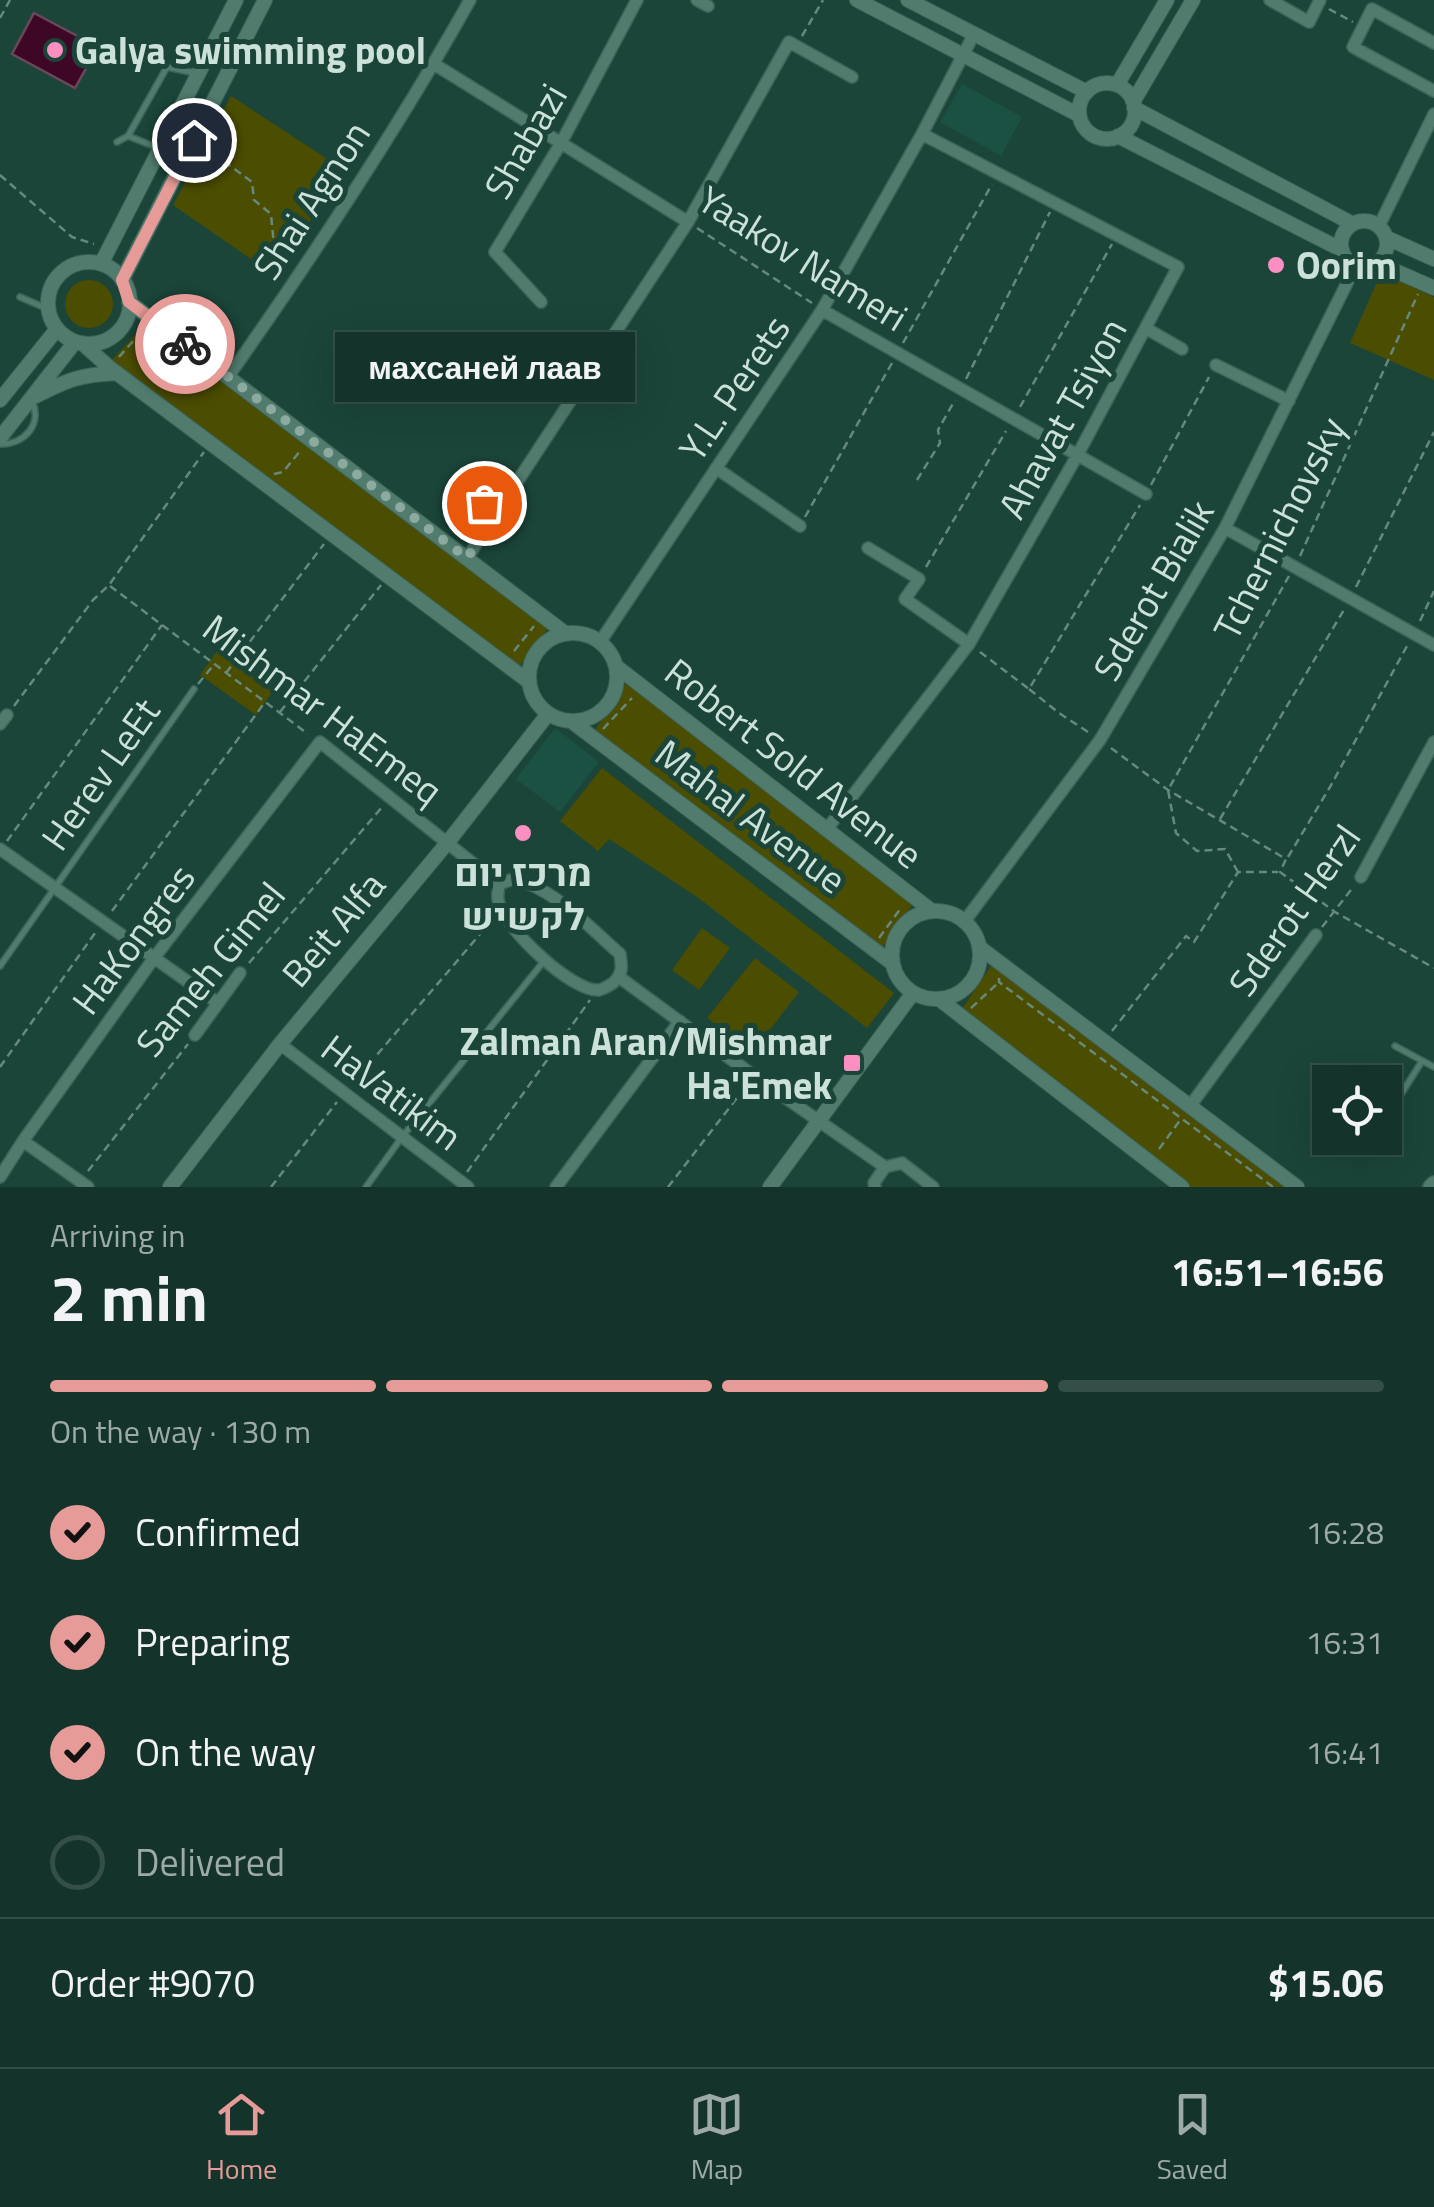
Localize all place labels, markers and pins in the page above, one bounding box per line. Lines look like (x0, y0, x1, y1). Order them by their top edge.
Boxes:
place label: Galya swimming pool (75, 21, 426, 79)
marker: Galya swimming pool (44, 39, 66, 61)
pin (152, 98, 237, 183)
place label: Oorim (1296, 236, 1397, 294)
marker: Oorim (1265, 254, 1287, 276)
callout: махсаней лаав (334, 333, 634, 403)
pin (442, 461, 527, 546)
marker: מרכז יום לקשיש (512, 822, 534, 844)
place label: מרכז יום לקשיש (454, 843, 592, 945)
place label: Zalman Aran/Mishmar Ha'Emek (459, 1012, 832, 1114)
marker: Zalman Aran/Mishmar Ha'Emek (841, 1052, 863, 1074)

